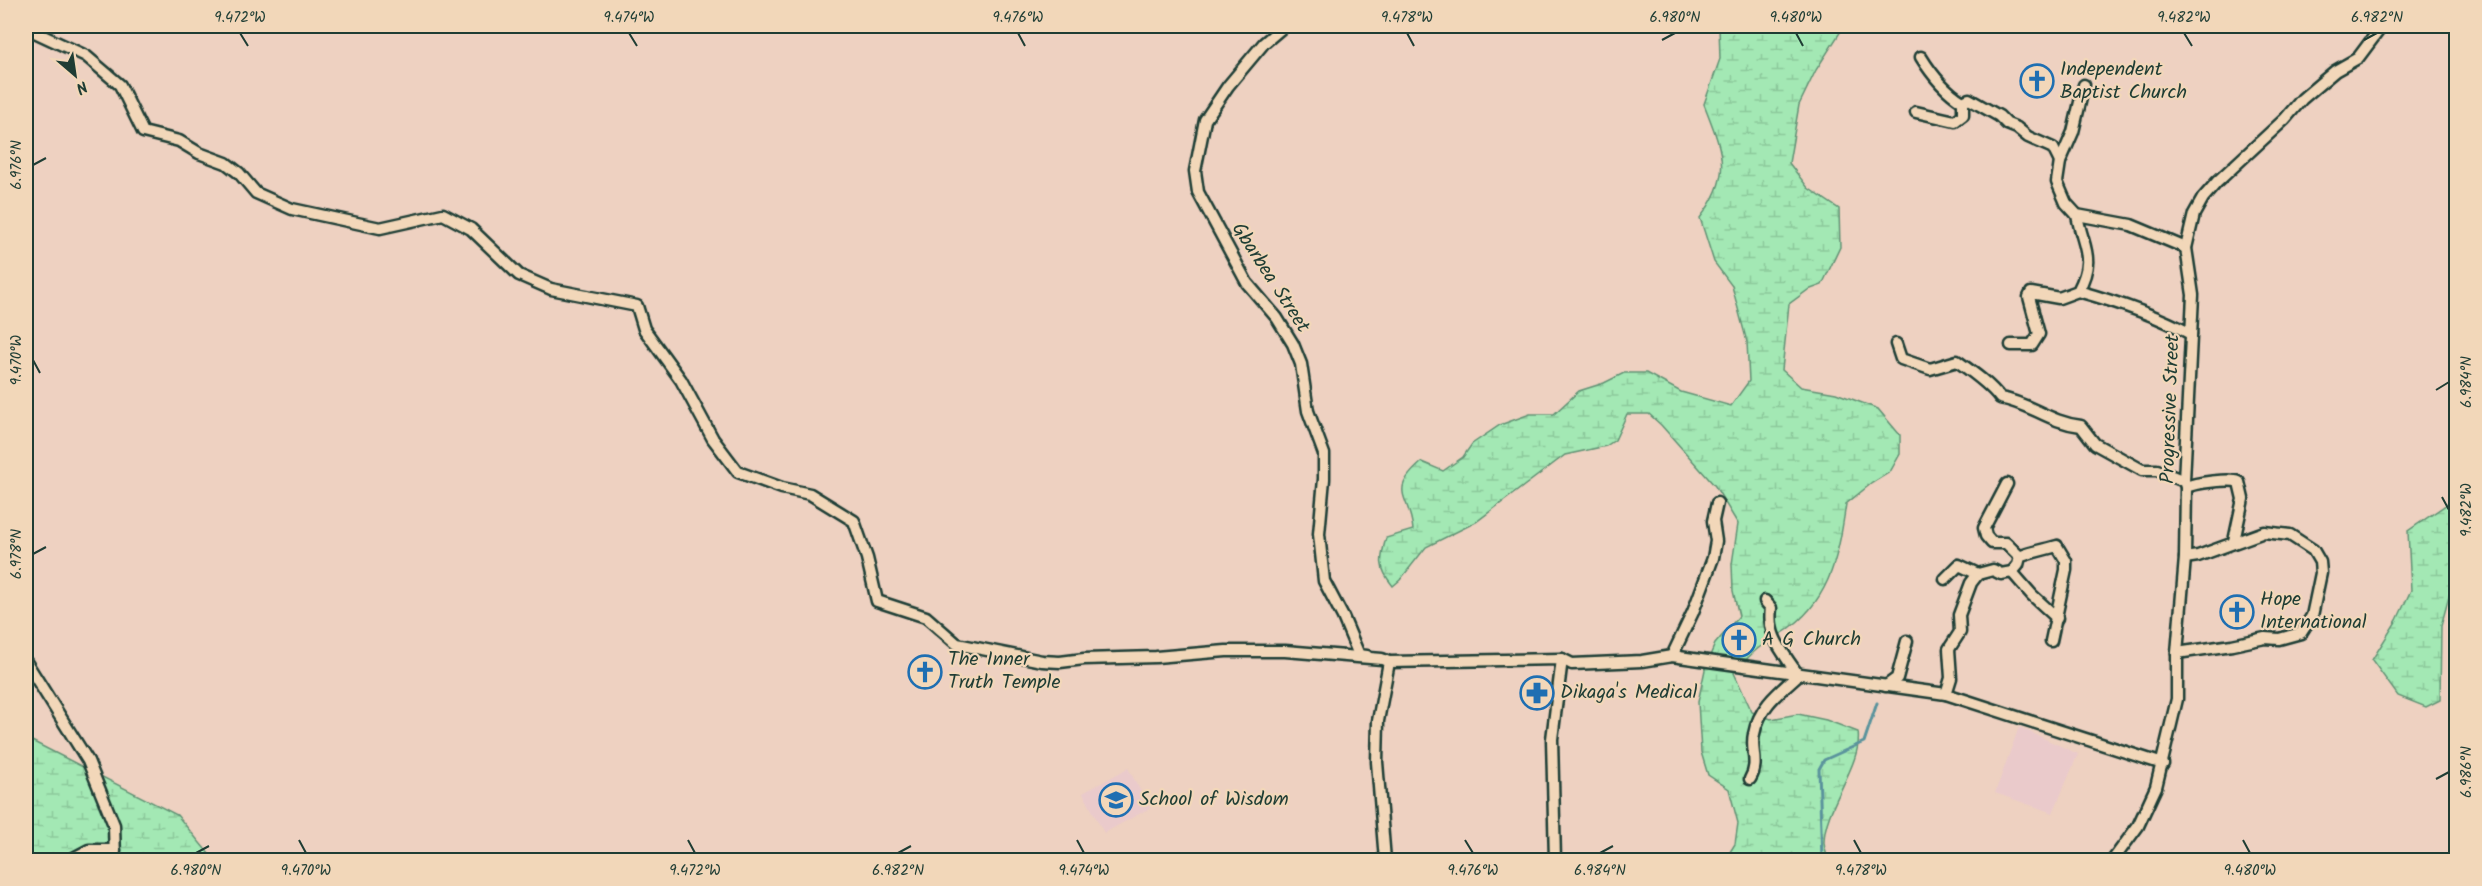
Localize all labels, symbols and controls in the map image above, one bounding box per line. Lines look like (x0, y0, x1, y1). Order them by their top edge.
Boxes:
text: 9.472°W (214, 6, 266, 30)
text: 9.474°W (603, 6, 655, 30)
text: 9.476°W (992, 6, 1044, 30)
text: 9.478°W (1381, 6, 1433, 30)
text: 6.980°N (1650, 6, 1701, 30)
text: 9.480°W (1770, 6, 1823, 30)
text: 9.482°W (2157, 6, 2211, 30)
text: 6.982°N (2351, 6, 2403, 30)
north arrow (45, 45, 105, 105)
place label: Independent Baptist Church (2060, 54, 2187, 109)
church icon: Independent Baptist Church (2019, 63, 2055, 99)
text: N (71, 73, 92, 100)
text: 6.976°N (5, 140, 29, 190)
street label: Gbarbea Street (1222, 216, 1318, 340)
street label: Progressive Street (2152, 333, 2190, 484)
text: 9.470°W (5, 335, 29, 385)
text: 6.984°N (2455, 356, 2479, 408)
text: 9.482°W (2455, 483, 2479, 537)
text: 6.978°N (5, 529, 29, 579)
place label: Hope International (2260, 584, 2367, 639)
church icon: Hope International (2219, 594, 2255, 630)
church icon: A G Church (1721, 622, 1757, 658)
place label: A G Church (1762, 624, 1861, 656)
place label: The Inner Truth Temple (948, 644, 1061, 699)
church icon: The Inner Truth Temple (907, 654, 943, 690)
pharmacy icon: Dikaga's Medical (1519, 675, 1555, 711)
place label: Dikaga's Medical (1560, 677, 1698, 709)
text: 6.986°N (2455, 746, 2479, 798)
school or university icon: School of Wisdom (1098, 782, 1134, 818)
place label: School of Wisdom (1139, 784, 1289, 816)
text: 6.980°N (171, 859, 222, 883)
text: 9.470°W (281, 859, 331, 883)
text: 9.472°W (669, 859, 721, 883)
text: 6.982°N (872, 859, 924, 883)
text: 9.474°W (1058, 859, 1110, 883)
text: 9.476°W (1447, 859, 1499, 883)
text: 6.984°N (1574, 859, 1626, 883)
text: 9.478°W (1835, 859, 1887, 883)
text: 9.480°W (2224, 859, 2277, 883)

